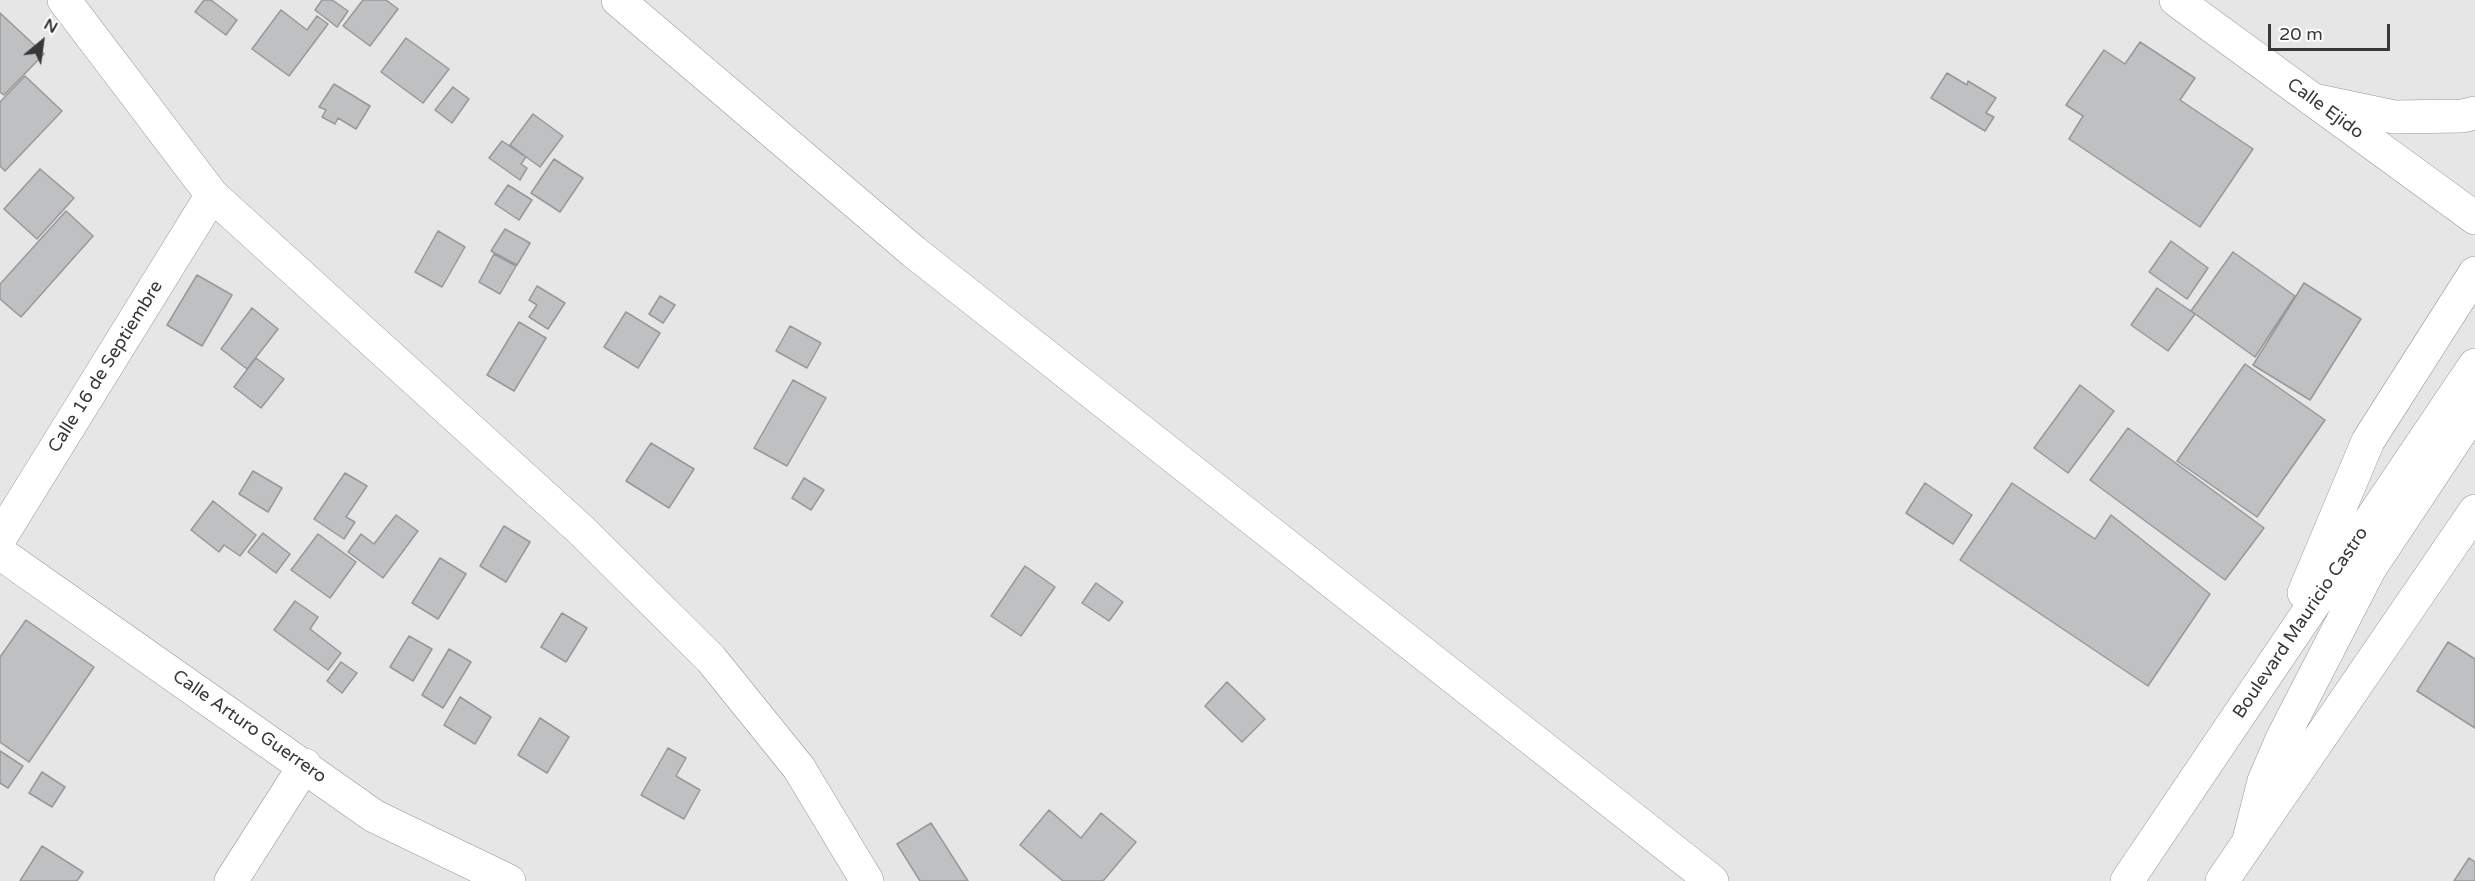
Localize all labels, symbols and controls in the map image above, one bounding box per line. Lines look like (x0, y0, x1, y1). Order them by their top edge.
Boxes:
north arrow (12, 12, 72, 72)
scale bar (2271, 12, 2392, 50)
text: N (40, 14, 61, 38)
text: 20 m (2279, 23, 2323, 45)
street label: Calle Ejido (2283, 74, 2367, 144)
street label: Calle 16 de Septiembre (44, 277, 168, 457)
street label: Boulevard Mauricio Castro (2229, 523, 2373, 723)
street label: Calle Arturo Guerrero (168, 666, 330, 788)

